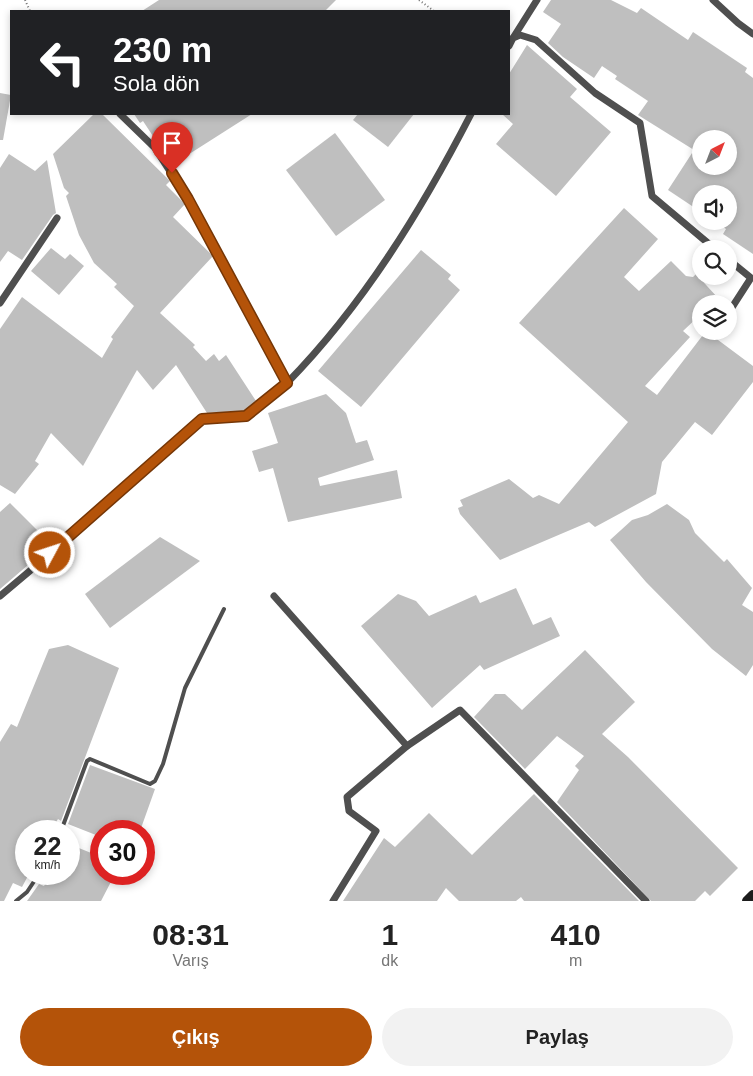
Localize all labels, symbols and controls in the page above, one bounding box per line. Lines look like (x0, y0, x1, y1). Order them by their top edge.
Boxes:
icon: left (30, 30, 95, 95)
text: 230 m (113, 30, 212, 69)
text: Sola dön (113, 71, 200, 96)
pin (151, 122, 193, 173)
icon: arrive (158, 129, 186, 157)
north arrow (692, 130, 738, 175)
map controls (692, 130, 737, 340)
button: sound (692, 185, 737, 230)
button: search (692, 240, 737, 285)
button: layers (692, 295, 737, 340)
position arrow (23, 526, 75, 578)
speed limit sign: 30 (90, 820, 155, 885)
text: 22 (34, 832, 61, 860)
text: km/h (34, 858, 61, 872)
text: 08:31 (152, 918, 229, 951)
text: 1 (381, 918, 398, 951)
text: 410 (551, 918, 601, 951)
text: Varış (173, 952, 209, 969)
text: dk (381, 952, 398, 969)
text: m (569, 952, 582, 969)
button: Çıkış (20, 1008, 372, 1066)
button: Paylaş (382, 1008, 733, 1066)

